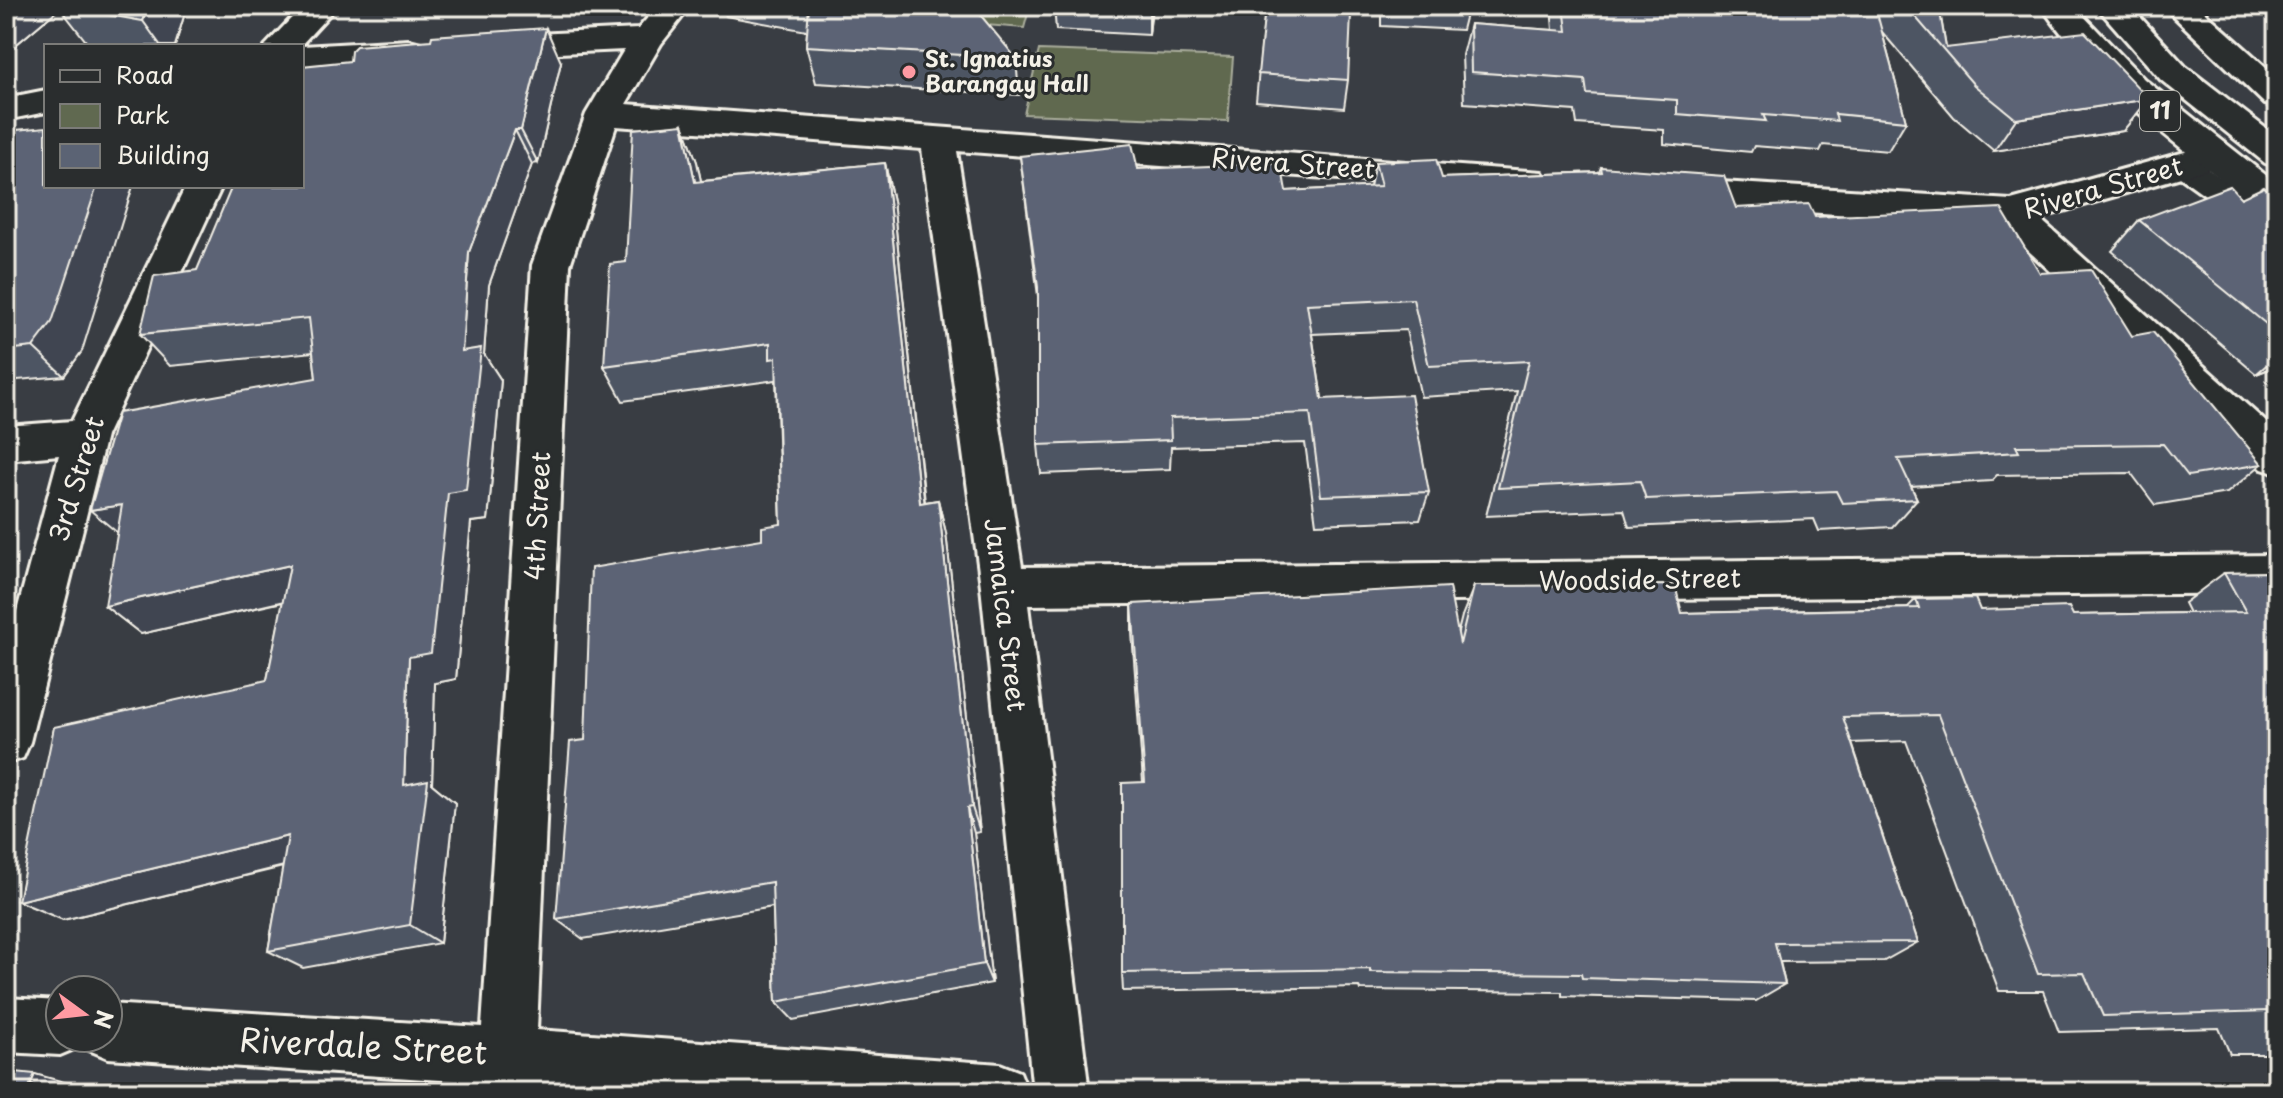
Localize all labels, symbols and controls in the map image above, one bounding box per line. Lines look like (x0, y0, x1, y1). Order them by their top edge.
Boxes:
place label: St. Ignatius Barangay Hall (925, 41, 1088, 99)
legend (44, 44, 304, 188)
text: Road (116, 56, 174, 92)
marker: St. Ignatius Barangay Hall (900, 63, 918, 81)
road number: 11 (2140, 91, 2180, 131)
text: Park (116, 96, 170, 132)
text: Building (116, 136, 210, 172)
street label: Rivera Street (1210, 137, 1376, 188)
street label: Rivera Street (2018, 145, 2187, 228)
street label: 3rd Street (38, 411, 113, 546)
street label: 4th Street (514, 451, 559, 581)
street label: Jamaica Street (975, 516, 1038, 714)
street label: Woodside Street (1539, 557, 1741, 600)
north arrow (44, 974, 124, 1054)
text: N (87, 1007, 123, 1032)
street label: Riverdale Street (238, 1015, 488, 1075)

